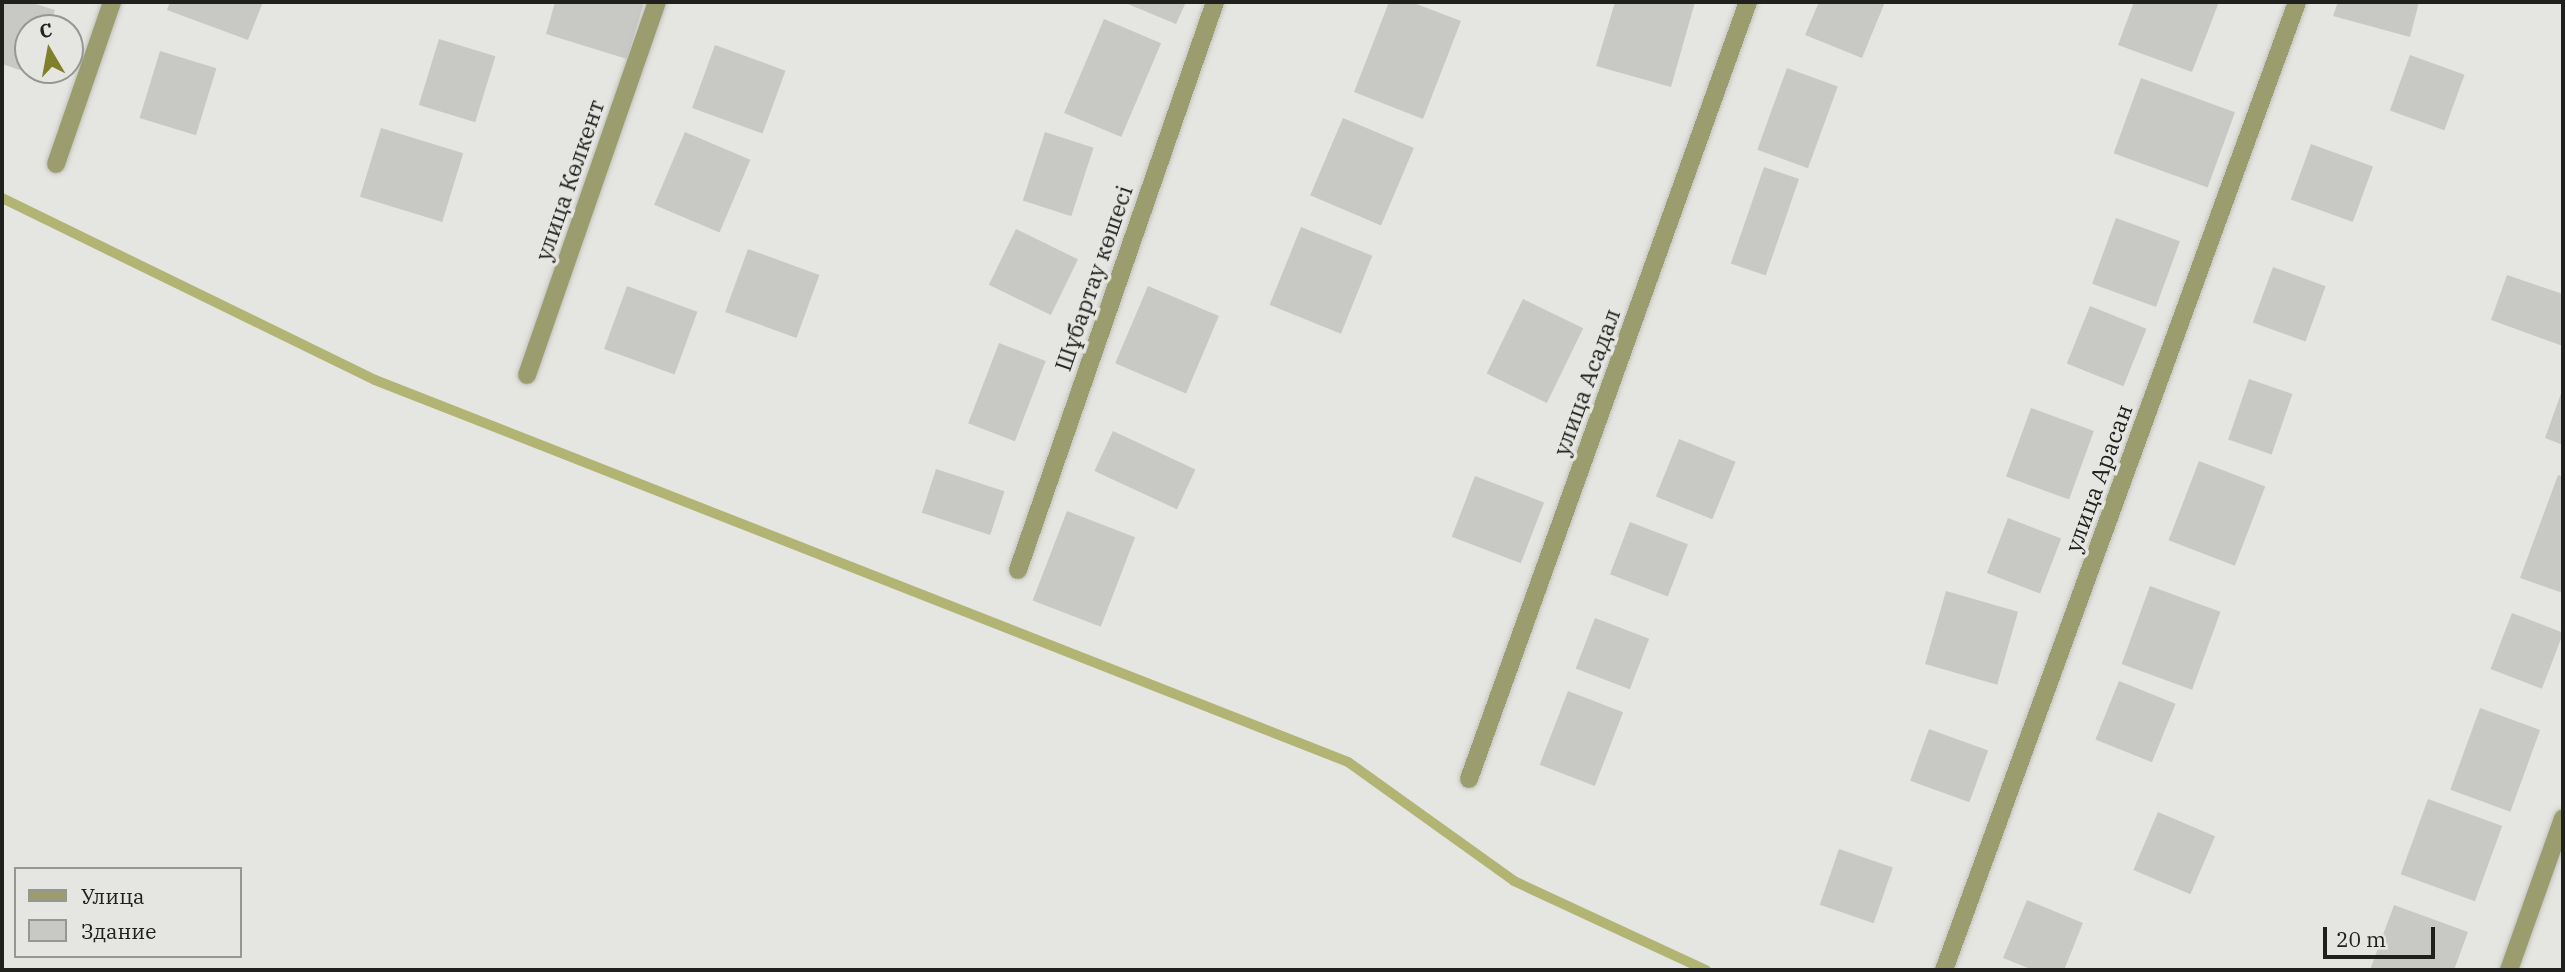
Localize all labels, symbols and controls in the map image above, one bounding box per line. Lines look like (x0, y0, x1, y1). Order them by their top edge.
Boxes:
north arrow (14, 14, 84, 84)
text: С (37, 17, 54, 43)
street label: улица Көлкент (529, 96, 609, 264)
street label: Шұбартау көшесі (1048, 182, 1138, 374)
street label: улица Асадал (1547, 305, 1625, 459)
street label: улица Арасан (2058, 400, 2138, 556)
legend (14, 867, 242, 958)
text: Улица (81, 882, 145, 910)
scale bar (2327, 912, 2439, 956)
text: Здание (81, 917, 156, 945)
text: 20 m (2336, 925, 2386, 953)

